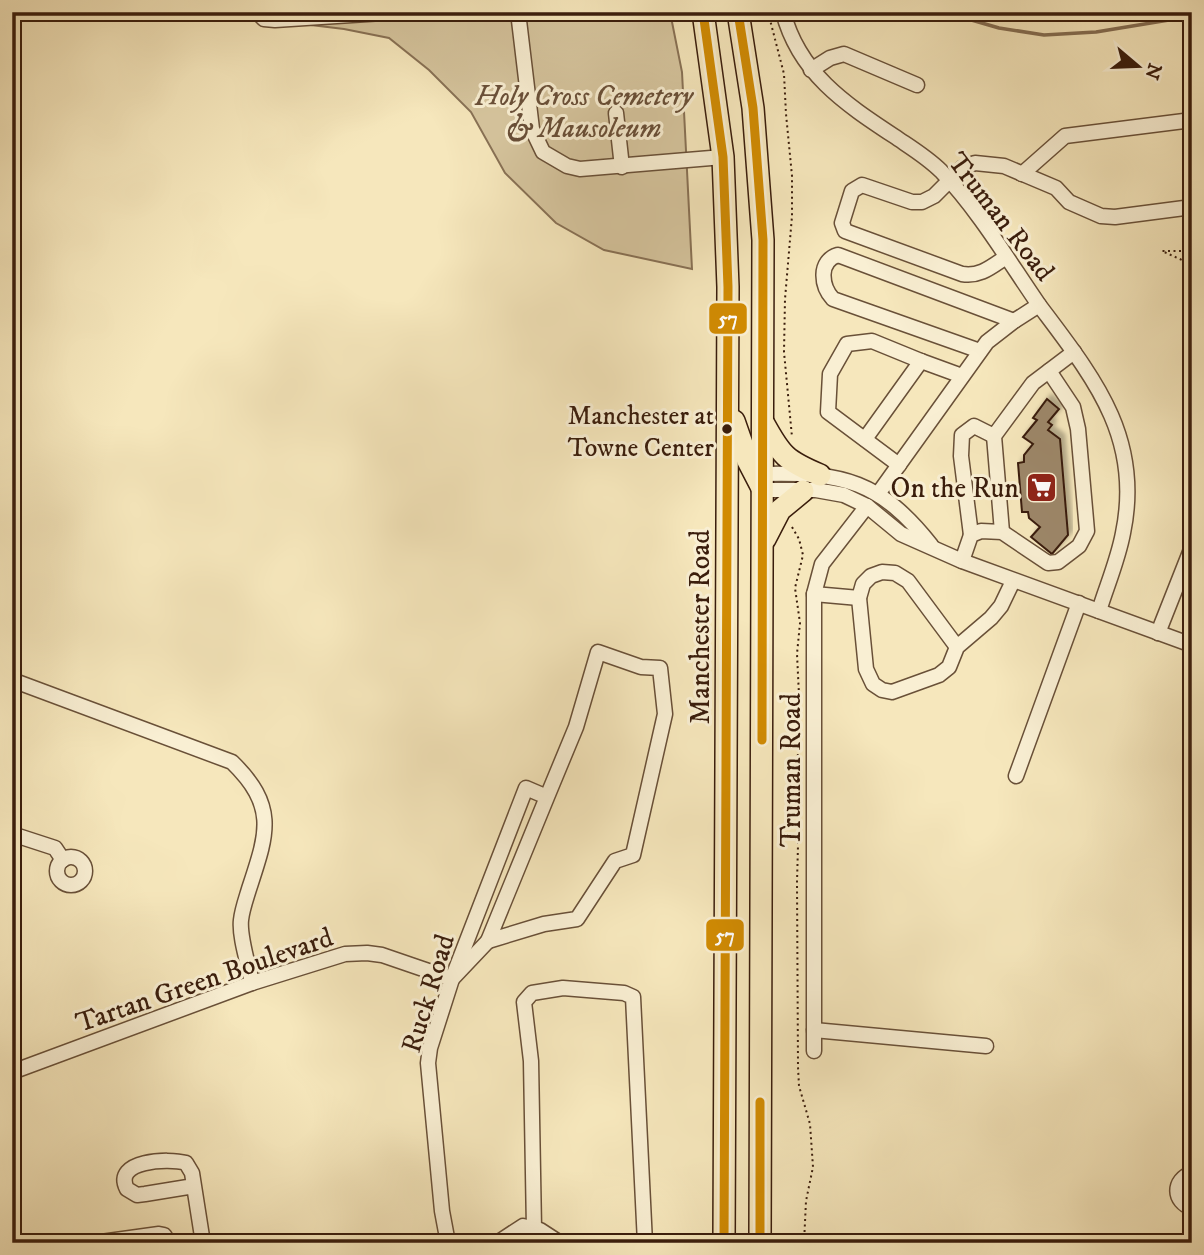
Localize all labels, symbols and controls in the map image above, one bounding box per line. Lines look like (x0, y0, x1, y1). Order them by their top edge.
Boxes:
north arrow (1102, 32, 1172, 102)
text: N (1139, 60, 1166, 83)
park label: Holy Cross Cemetery & Mausoleum (474, 79, 695, 146)
street label: Truman Road (940, 146, 1062, 288)
line badge: 57 (708, 302, 748, 335)
text: 57 (717, 308, 738, 331)
place label: Manchester at Towne Center (568, 400, 714, 465)
marker: Manchester at Towne Center (720, 422, 734, 436)
supermarket icon: On the Run (1025, 470, 1059, 504)
place label: On the Run (891, 471, 1019, 506)
street label: Manchester Road (683, 530, 718, 724)
street label: Truman Road (774, 693, 809, 847)
line badge: 57 (705, 918, 745, 952)
street label: Tartan Green Boulevard (71, 920, 338, 1041)
text: 57 (714, 925, 735, 948)
street label: Ruck Road (394, 930, 463, 1057)

